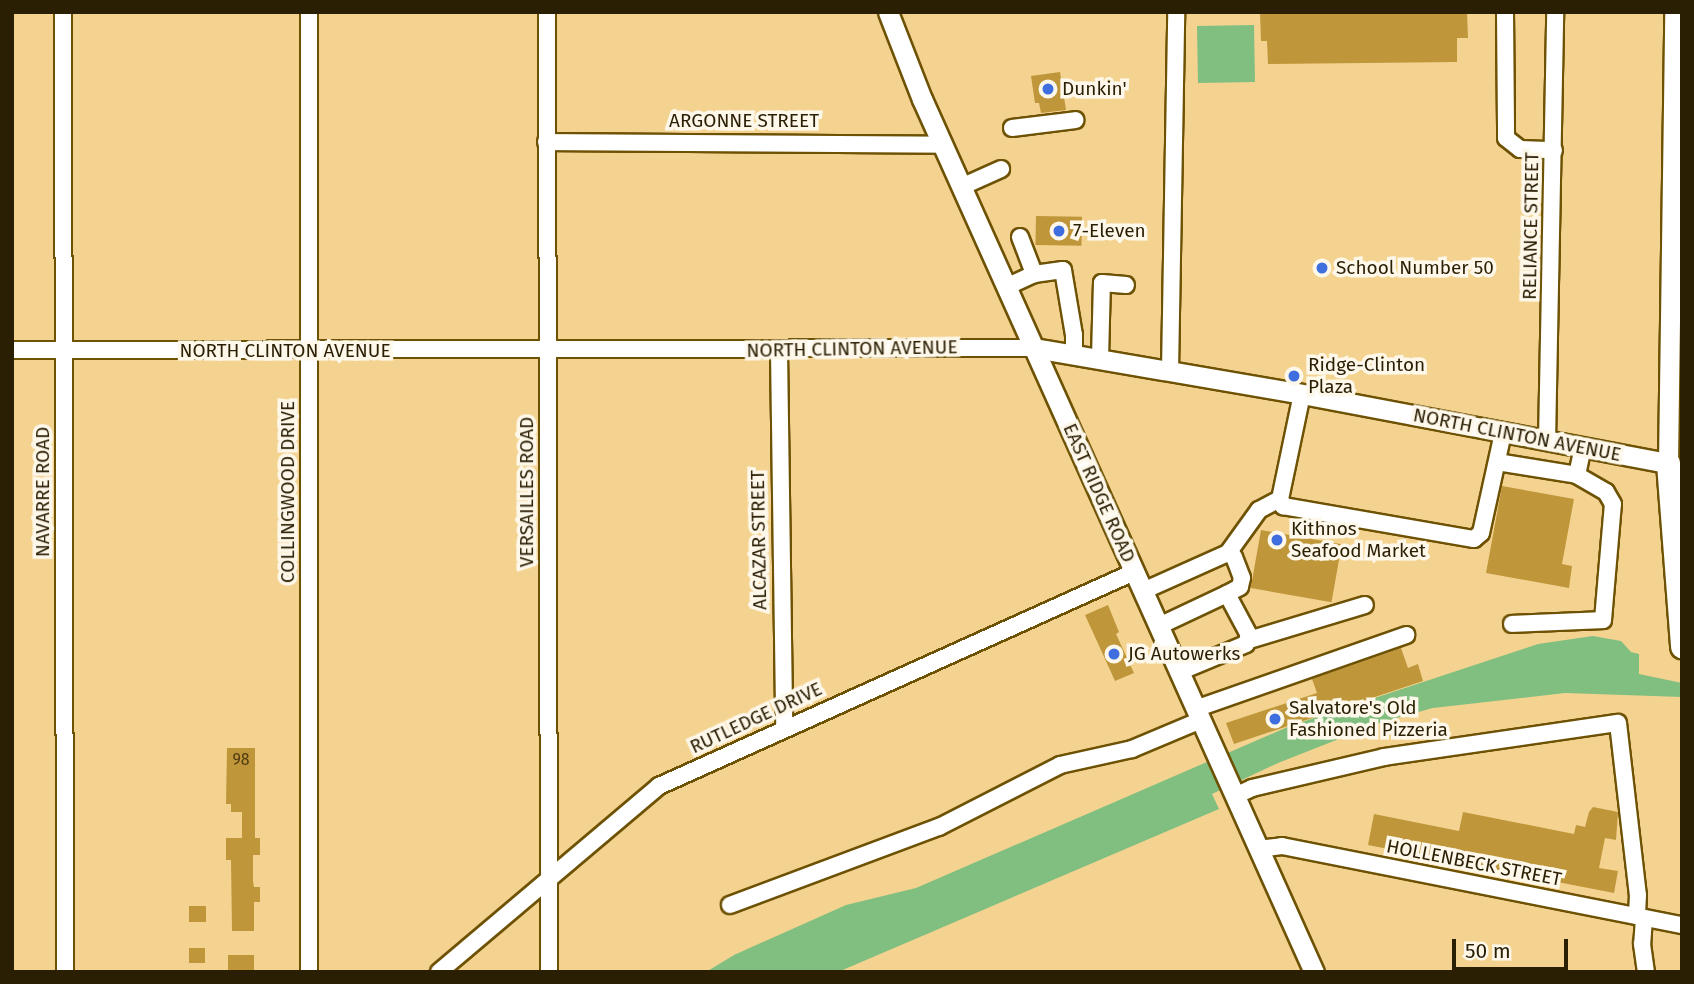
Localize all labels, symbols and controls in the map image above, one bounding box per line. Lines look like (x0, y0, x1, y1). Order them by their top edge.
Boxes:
place label: Dunkin' (1062, 78, 1127, 100)
marker: Dunkin' (1040, 81, 1056, 97)
street label: ARGONNE STREET (669, 110, 819, 132)
street label: RELIANCE STREET (1518, 152, 1544, 300)
place label: 7-Eleven (1073, 220, 1146, 242)
marker: 7-Eleven (1051, 223, 1067, 239)
place label: School Number 50 (1336, 257, 1494, 279)
marker: School Number 50 (1314, 260, 1330, 276)
street label: NORTH CLINTON AVENUE (746, 336, 958, 362)
street label: NORTH CLINTON AVENUE (179, 340, 391, 362)
place label: Ridge-Clinton Plaza (1308, 354, 1425, 398)
marker: Ridge-Clinton Plaza (1286, 368, 1302, 384)
street label: COLLINGWOOD DRIVE (277, 401, 299, 583)
street label: NORTH CLINTON AVENUE (1411, 404, 1623, 466)
street label: VERSAILLES ROAD (516, 417, 538, 567)
street label: EAST RIDGE ROAD (1058, 420, 1140, 566)
street label: NAVARRE ROAD (32, 427, 54, 557)
street label: ALCAZAR STREET (746, 470, 772, 610)
place label: Kithnos Seafood Market (1291, 518, 1426, 562)
marker: Kithnos Seafood Market (1269, 532, 1285, 548)
place label: JG Autowerks (1128, 643, 1240, 665)
marker: JG Autowerks (1106, 646, 1122, 662)
street label: RUTLEDGE DRIVE (686, 677, 826, 759)
place label: Salvatore's Old Fashioned Pizzeria (1289, 697, 1448, 741)
marker: Salvatore's Old Fashioned Pizzeria (1267, 711, 1283, 727)
house number: 98 (232, 750, 250, 770)
street label: HOLLENBECK STREET (1385, 835, 1563, 891)
scale bar (1456, 925, 1572, 969)
text: 50 m (1465, 938, 1511, 964)

